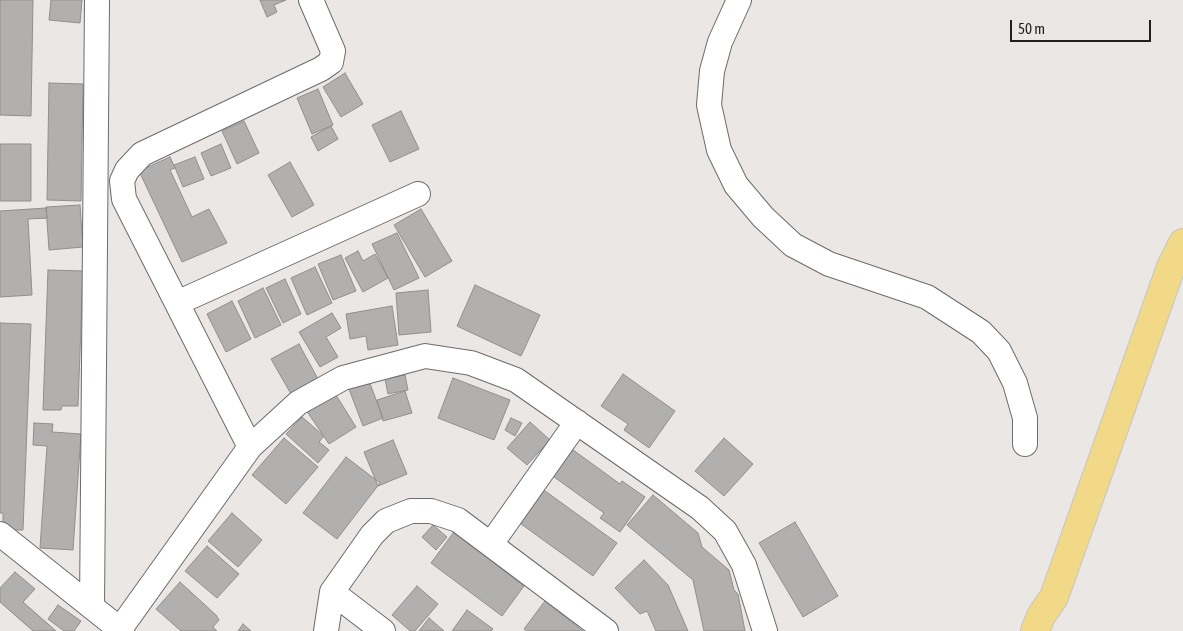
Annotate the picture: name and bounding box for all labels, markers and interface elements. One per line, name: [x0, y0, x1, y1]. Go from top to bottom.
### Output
scale bar: [1013, 10, 1154, 42]
text: 50 m: [1018, 20, 1045, 37]

